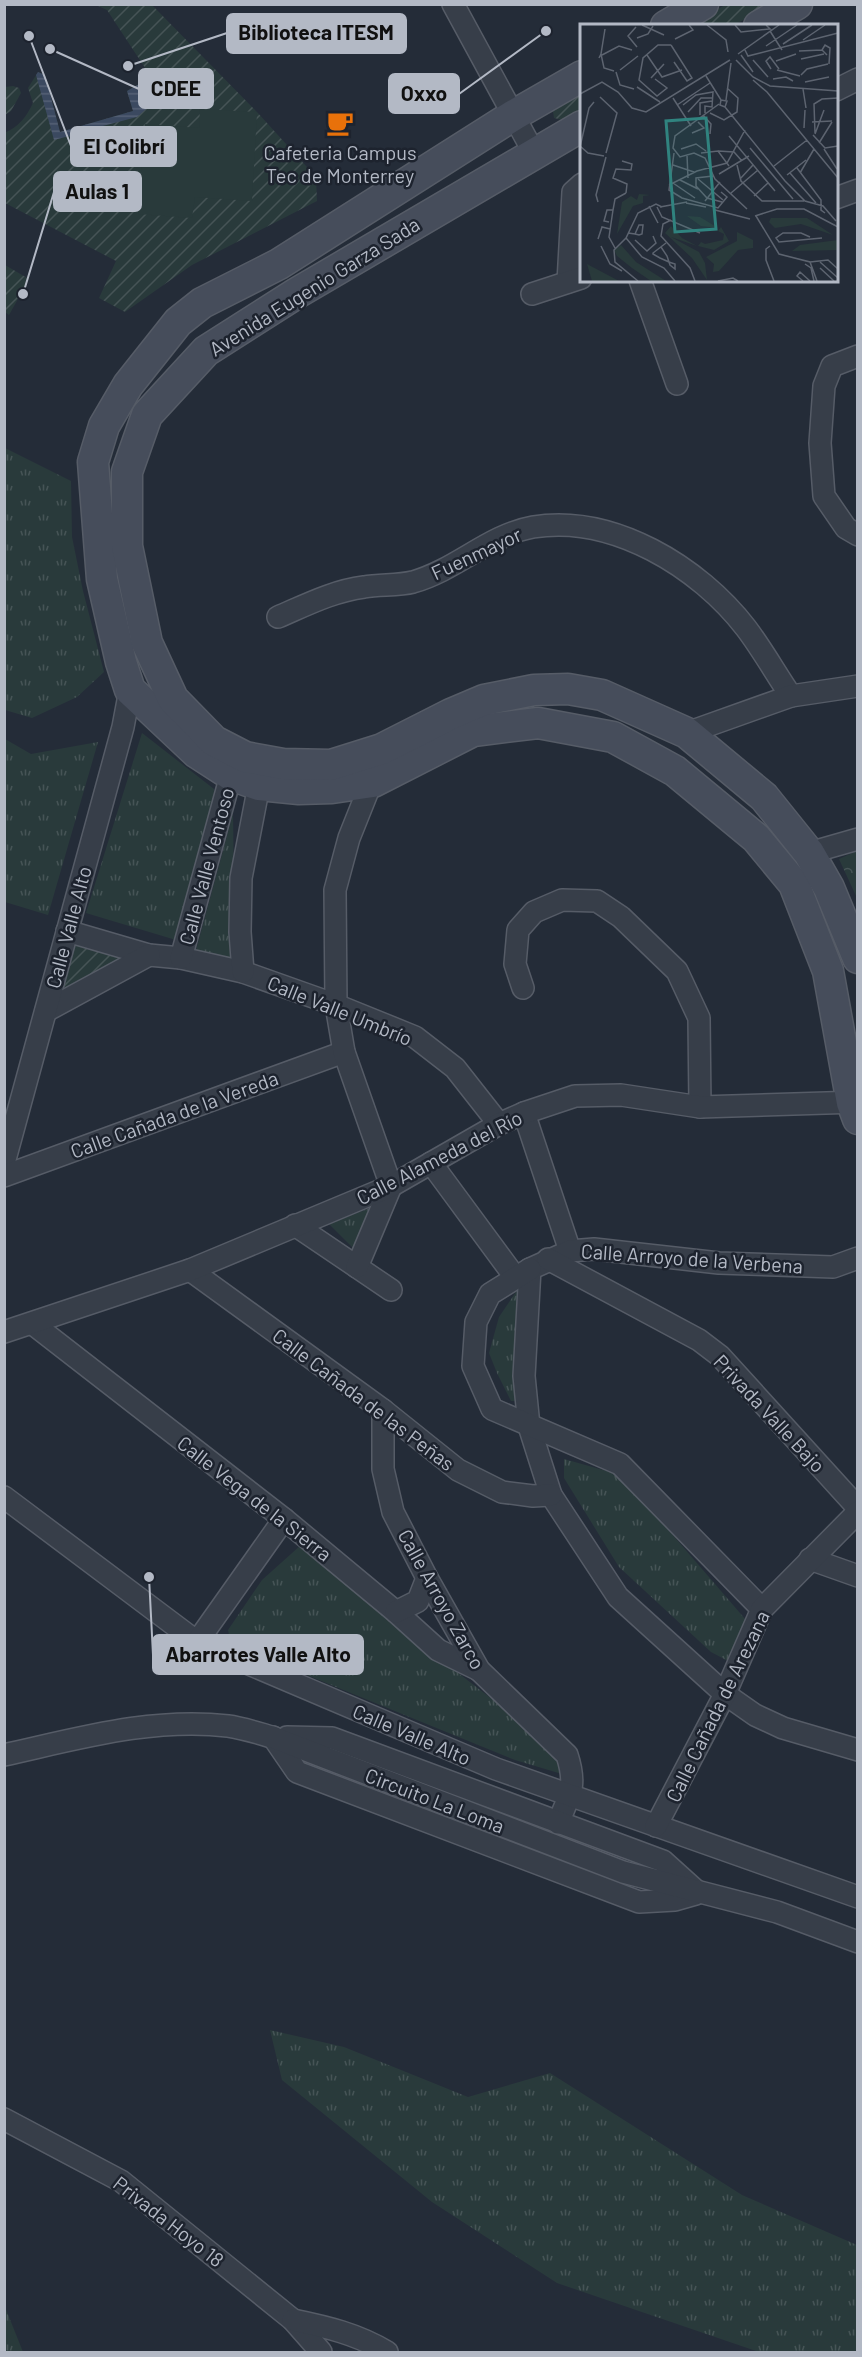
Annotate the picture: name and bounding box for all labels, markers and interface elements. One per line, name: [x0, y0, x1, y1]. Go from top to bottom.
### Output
callout: Biblioteca ITESM: [227, 14, 406, 53]
text: Biblioteca ITESM: [238, 19, 394, 44]
inset map: [580, 24, 838, 282]
callout: CDEE: [139, 69, 213, 108]
callout: Oxxo: [389, 74, 459, 113]
text: CDEE: [151, 75, 201, 100]
text: Oxxo: [401, 80, 447, 105]
cafe icon: Cafeteria Campus Tec de Monterrey: [325, 108, 355, 138]
callout: El Colibrí: [71, 127, 176, 166]
text: El Colibrí: [83, 133, 165, 158]
place label: Cafeteria Campus Tec de Monterrey: [263, 140, 417, 187]
callout: Aulas 1: [54, 172, 141, 211]
text: Aulas 1: [65, 178, 129, 203]
street label: Avenida Eugenio Garza Sada: [205, 211, 423, 361]
street label: Fuenmayor: [427, 522, 525, 584]
street label: Calle Valle Ventoso: [173, 785, 239, 947]
street label: Calle Valle Alto: [40, 863, 96, 991]
street label: Calle Valle Umbrío: [264, 970, 416, 1050]
street label: Calle Cañada de la Vereda: [67, 1065, 281, 1163]
street label: Calle Alameda del Río: [352, 1105, 526, 1209]
street label: Calle Arroyo de la Verbena: [580, 1238, 804, 1278]
street label: Calle Cañada de las Peñas: [268, 1323, 460, 1475]
street label: Privada Valle Bajo: [709, 1349, 831, 1477]
street label: Calle Vega de la Sierra: [173, 1430, 337, 1566]
street label: Calle Arroyo Zarco: [394, 1525, 490, 1673]
street label: Calle Cañada de Arezana: [660, 1606, 774, 1806]
callout: Abarrotes Valle Alto: [153, 1635, 363, 1674]
text: Abarrotes Valle Alto: [165, 1641, 351, 1666]
street label: Calle Valle Alto: [349, 1698, 475, 1770]
street label: Circuito La Loma: [362, 1762, 508, 1838]
street label: Privada Hoyo 18: [109, 2170, 229, 2272]

